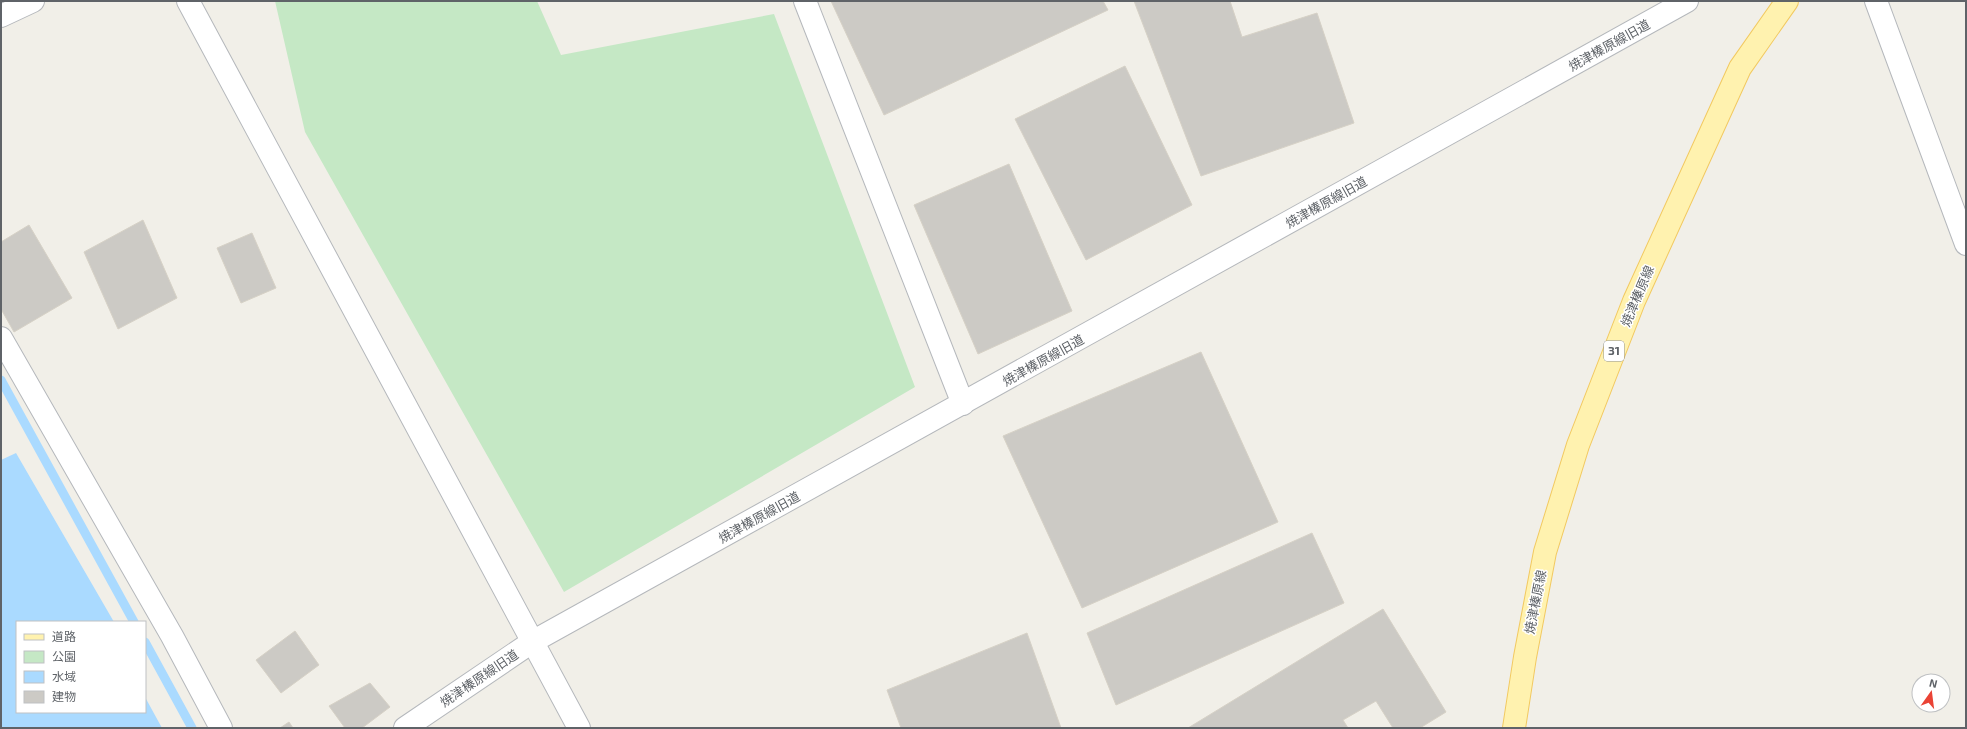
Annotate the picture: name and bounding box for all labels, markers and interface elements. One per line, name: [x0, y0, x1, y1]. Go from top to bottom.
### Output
street label: 焼津榛原線旧道: [1565, 16, 1653, 74]
street label: 焼津榛原線旧道: [1282, 173, 1370, 231]
street label: 焼津榛原線: [1617, 263, 1657, 329]
street label: 焼津榛原線旧道: [999, 331, 1087, 389]
road number: 31: [1604, 341, 1624, 361]
street label: 焼津榛原線旧道: [715, 488, 803, 546]
street label: 焼津榛原線: [1521, 569, 1549, 635]
legend: [16, 621, 146, 713]
text: 道路: [52, 629, 76, 643]
street label: 焼津榛原線旧道: [437, 646, 521, 710]
text: 公園: [52, 649, 76, 663]
text: 水域: [52, 669, 76, 683]
north arrow: [1911, 673, 1951, 713]
text: N: [1928, 676, 1939, 690]
text: 建物: [52, 689, 76, 703]

